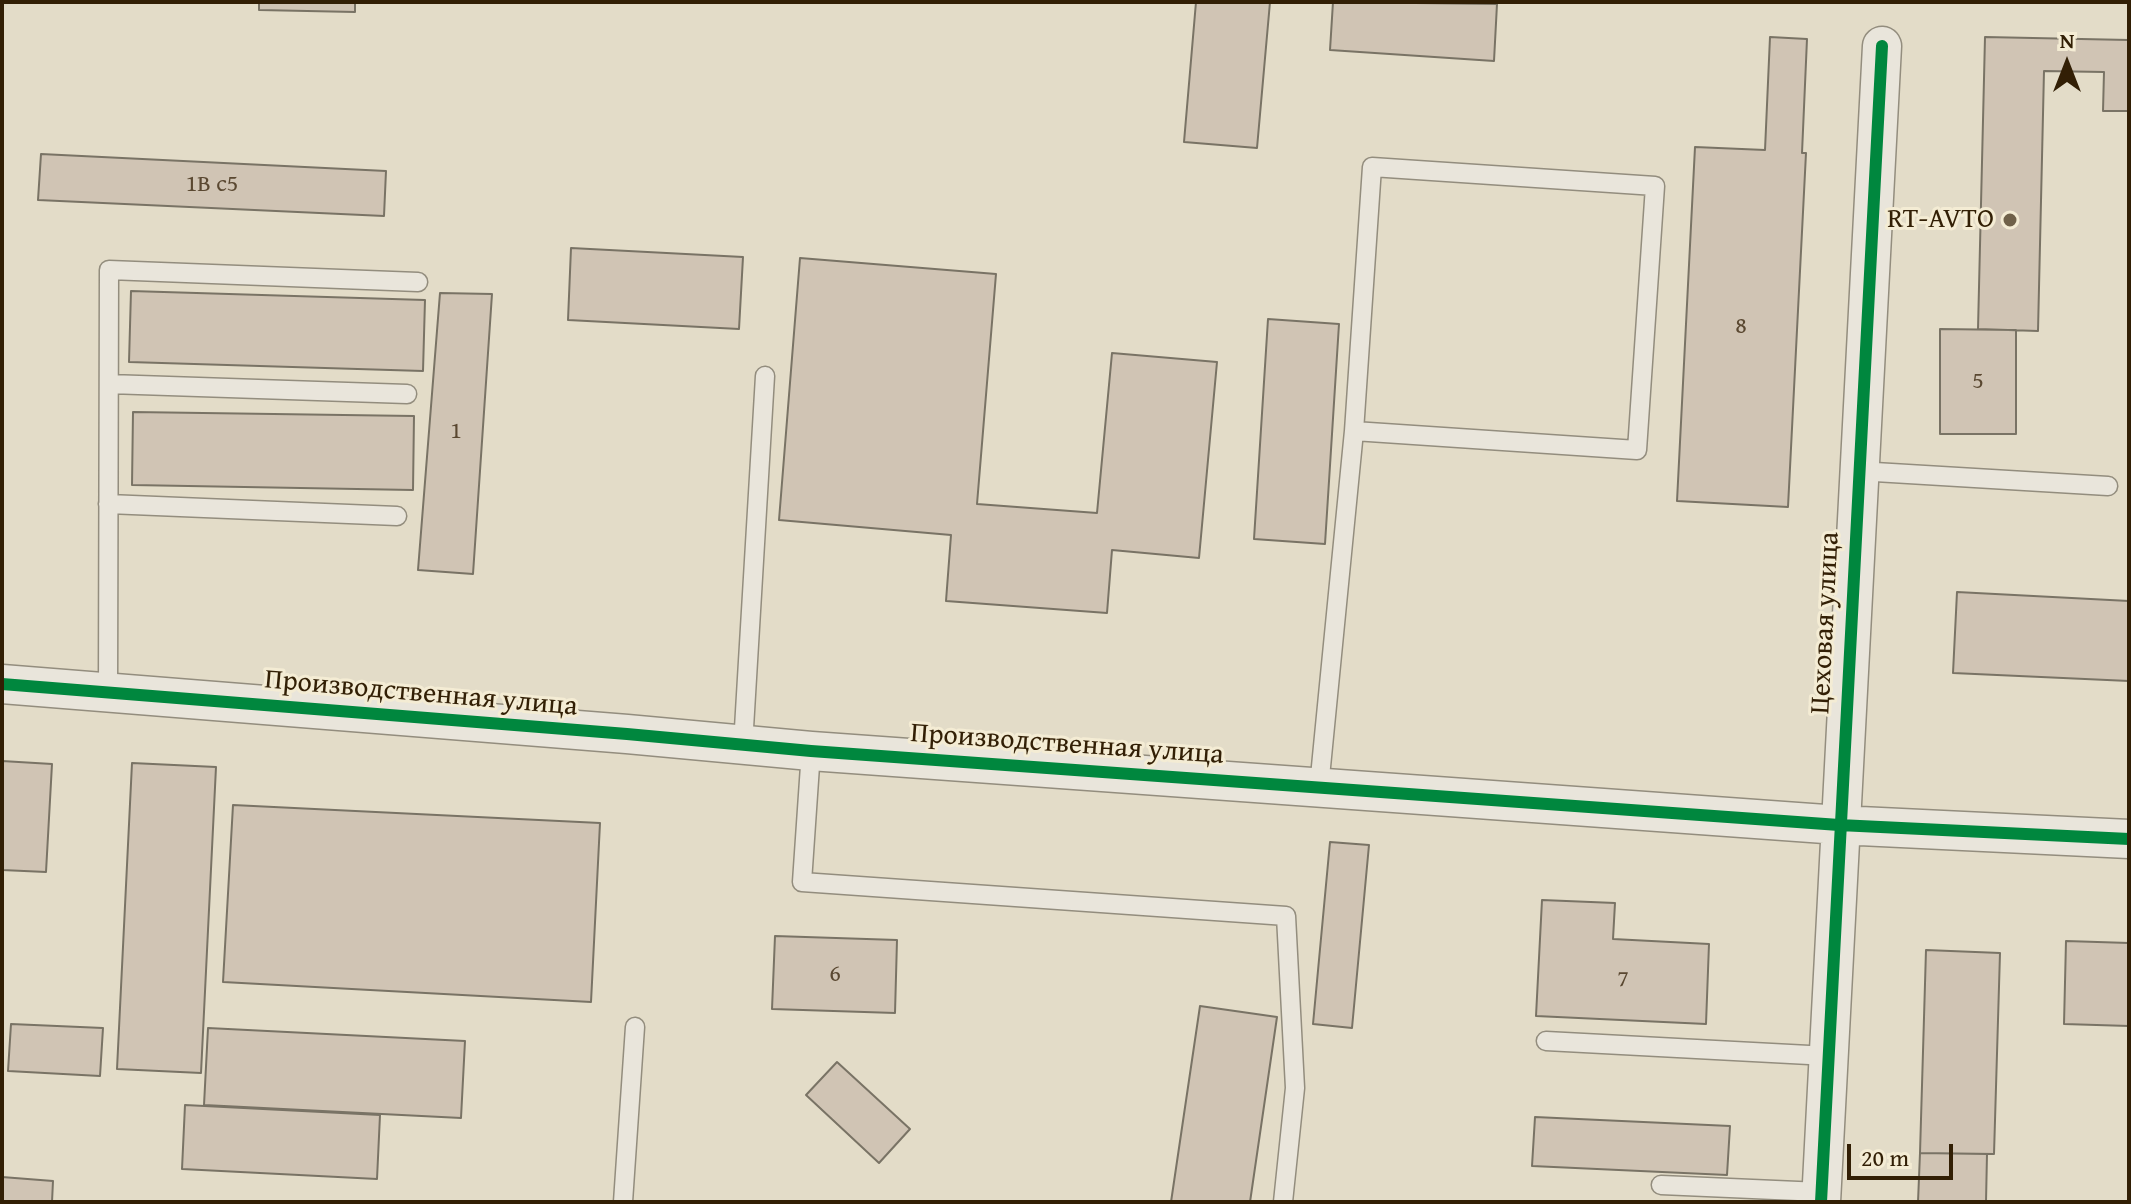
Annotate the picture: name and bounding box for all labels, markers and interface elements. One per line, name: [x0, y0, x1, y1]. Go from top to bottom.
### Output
north arrow: [2027, 24, 2107, 104]
text: N: [2060, 24, 2074, 56]
house number: 1В с5: [186, 171, 238, 199]
place label: RT-AVTO: [1887, 203, 1994, 237]
marker: RT-AVTO: [2001, 211, 2019, 229]
house number: 8: [1735, 313, 1747, 341]
house number: 5: [1972, 368, 1984, 396]
house number: 1: [450, 418, 462, 446]
street label: Цеховая улица: [1804, 531, 1848, 715]
street label: Производственная улица: [263, 664, 579, 724]
street label: Производственная улица: [909, 717, 1225, 773]
house number: 6: [829, 961, 841, 989]
house number: 7: [1617, 966, 1629, 994]
scale bar: [1851, 1128, 1957, 1178]
text: 20 m: [1861, 1140, 1909, 1175]

